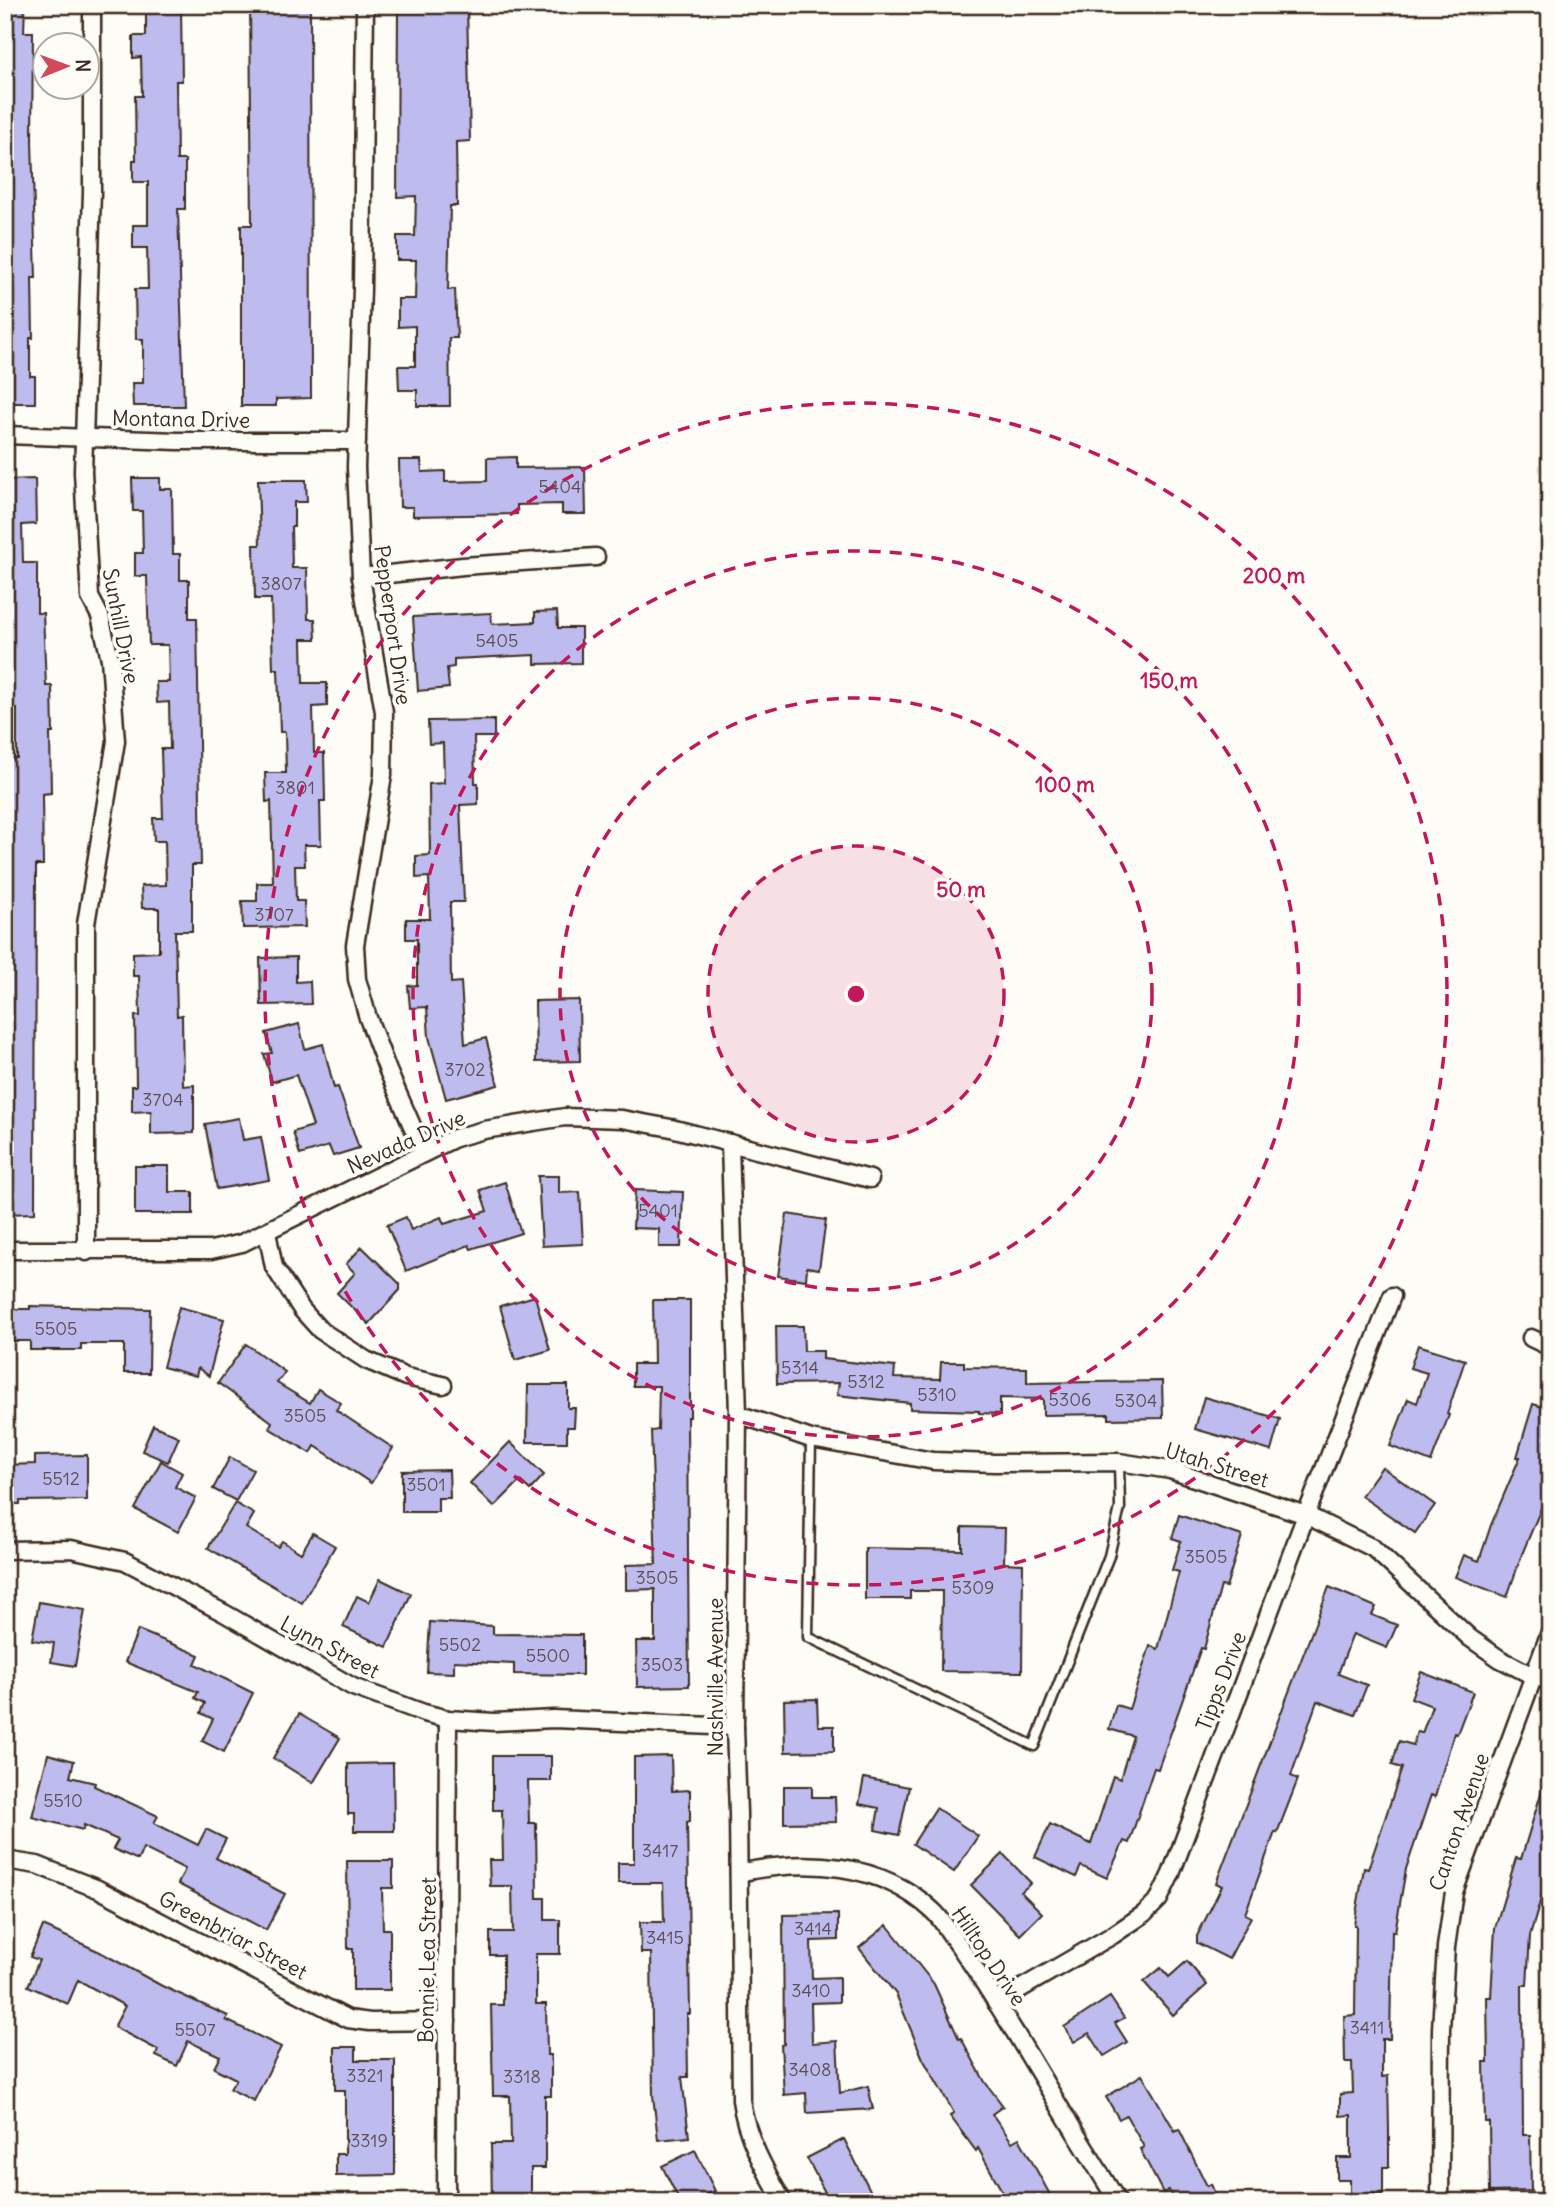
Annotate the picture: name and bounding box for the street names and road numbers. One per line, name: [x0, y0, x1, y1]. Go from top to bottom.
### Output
street label: Montana Drive: [112, 404, 250, 434]
street label: Pepperport Drive: [368, 543, 418, 707]
street label: Sunhill Drive: [97, 566, 145, 686]
street label: Nevada Drive: [343, 1104, 469, 1180]
street label: Utah Street: [1162, 1437, 1272, 1493]
street label: Nashville Avenue: [702, 1598, 729, 1756]
street label: Lynn Street: [276, 1610, 384, 1684]
street label: Tipps Drive: [1190, 1628, 1252, 1734]
street label: Canton Avenue: [1423, 1750, 1495, 1894]
street label: Bonnie Lea Street: [412, 1877, 442, 2043]
street label: Greenbriar Street: [154, 1884, 312, 1986]
street label: Hilltop Drive: [946, 1901, 1032, 2011]

